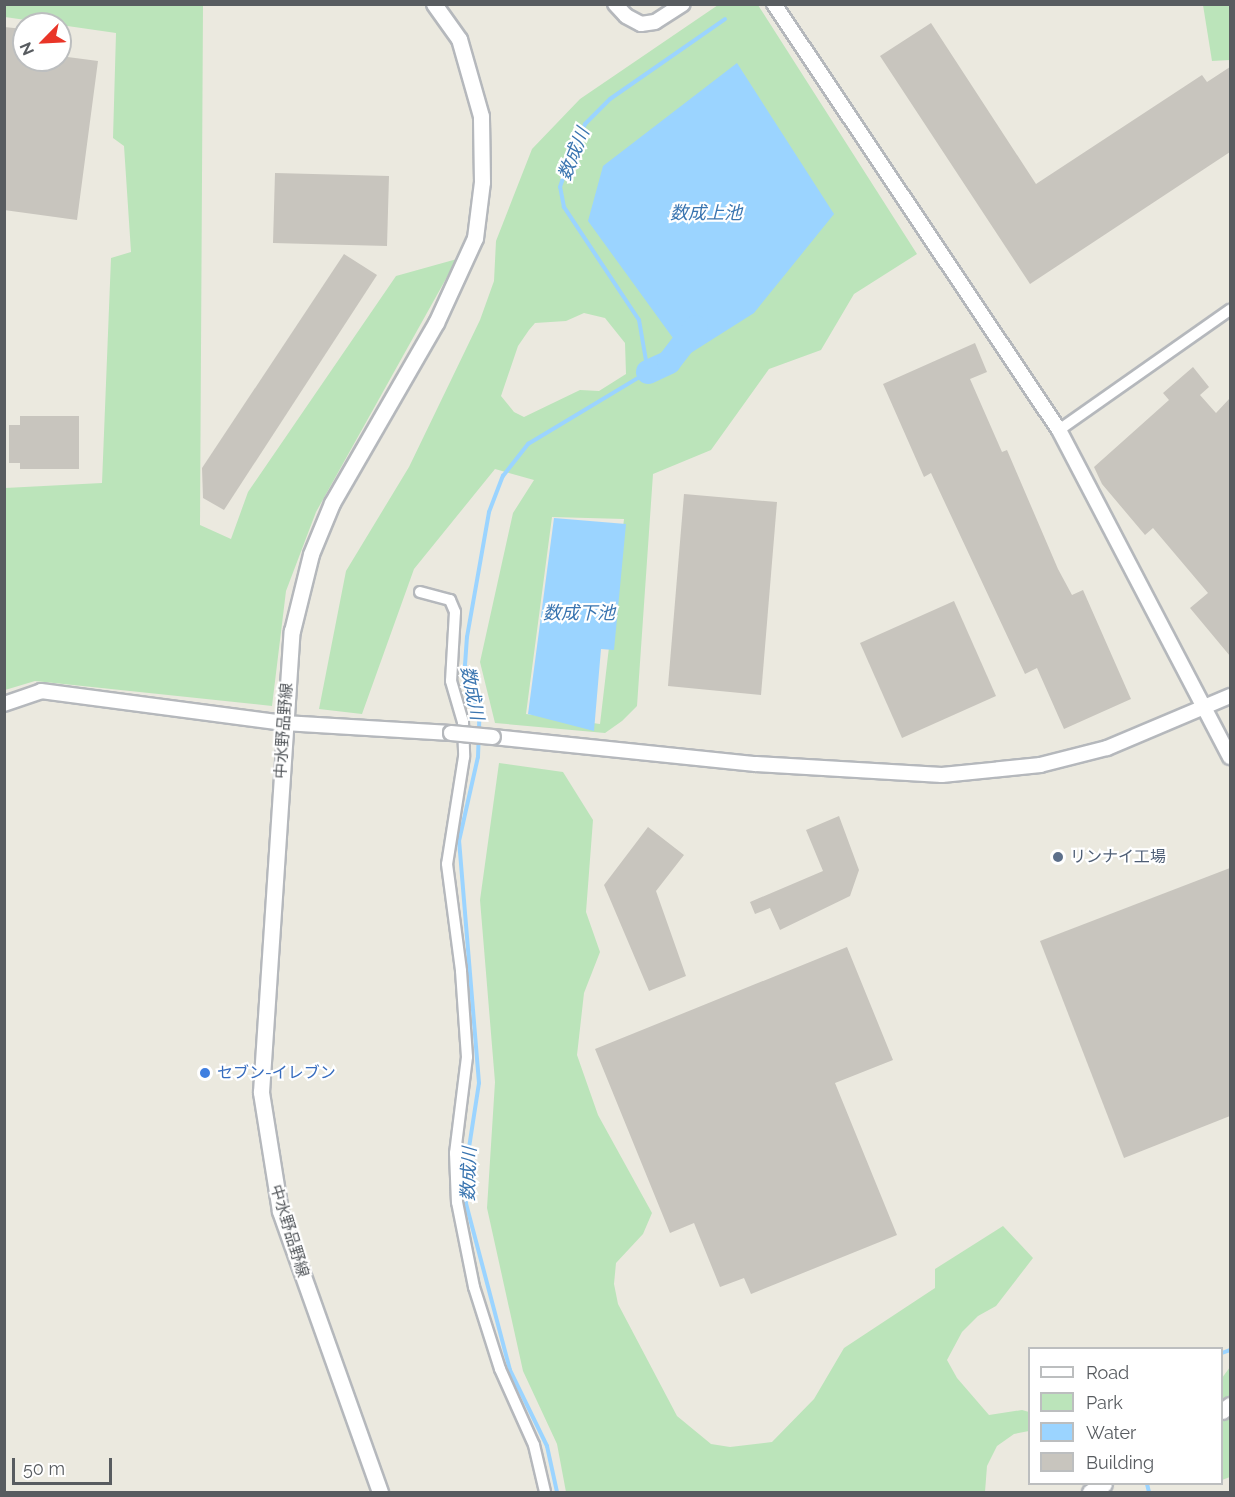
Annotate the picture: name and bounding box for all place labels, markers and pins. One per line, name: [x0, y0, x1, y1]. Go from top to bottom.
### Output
place label: リンナイ工場: [1070, 847, 1166, 867]
marker: リンナイ工場: [1051, 850, 1065, 864]
place label: セブン-イレブン: [217, 1063, 336, 1083]
marker: セブン-イレブン: [198, 1066, 212, 1080]

